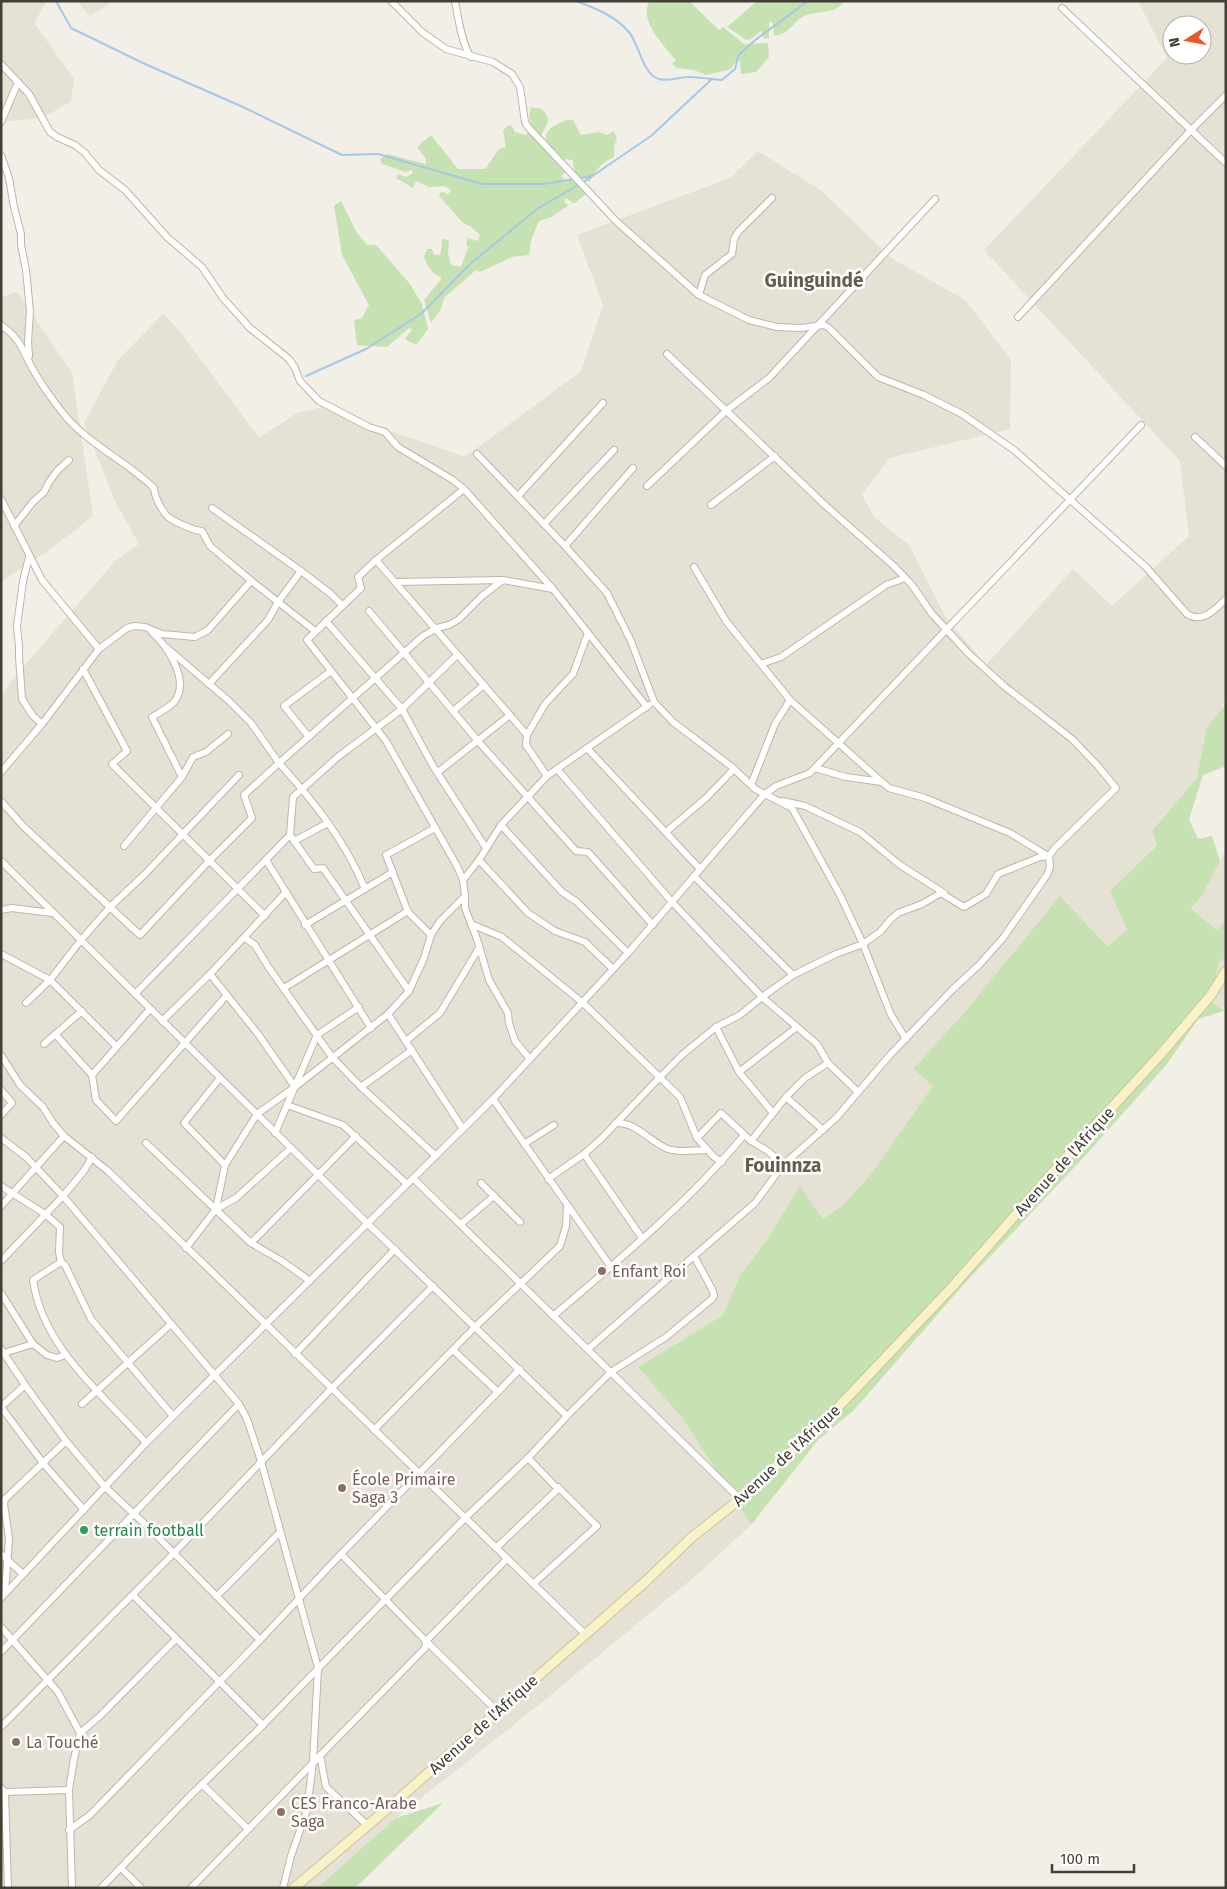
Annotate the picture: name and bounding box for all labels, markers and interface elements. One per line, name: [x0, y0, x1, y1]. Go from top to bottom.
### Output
north arrow: [1162, 15, 1212, 65]
text: N: [1165, 36, 1184, 49]
district label: Guinguindé: [765, 269, 863, 292]
street label: Avenue de l'Afrique: [1010, 1103, 1118, 1220]
district label: Fouinnza: [745, 1154, 821, 1177]
place label: Enfant Roi: [612, 1262, 686, 1281]
marker: Enfant Roi: [596, 1265, 608, 1277]
street label: Avenue de l'Afrique: [729, 1401, 844, 1510]
place label: École Primaire Saga 3: [352, 1469, 456, 1507]
marker: École Primaire Saga 3: [336, 1482, 348, 1494]
place label: terrain football: [94, 1521, 204, 1540]
marker: terrain football: [78, 1524, 90, 1536]
street label: Avenue de l'Afrique: [425, 1670, 542, 1778]
place label: La Touché: [26, 1733, 99, 1752]
marker: La Touché: [10, 1736, 22, 1748]
place label: CES Franco-Arabe Saga: [291, 1794, 417, 1831]
marker: CES Franco-Arabe Saga: [275, 1806, 287, 1818]
scale bar: [1052, 1842, 1134, 1874]
text: 100 m: [1060, 1850, 1100, 1868]

